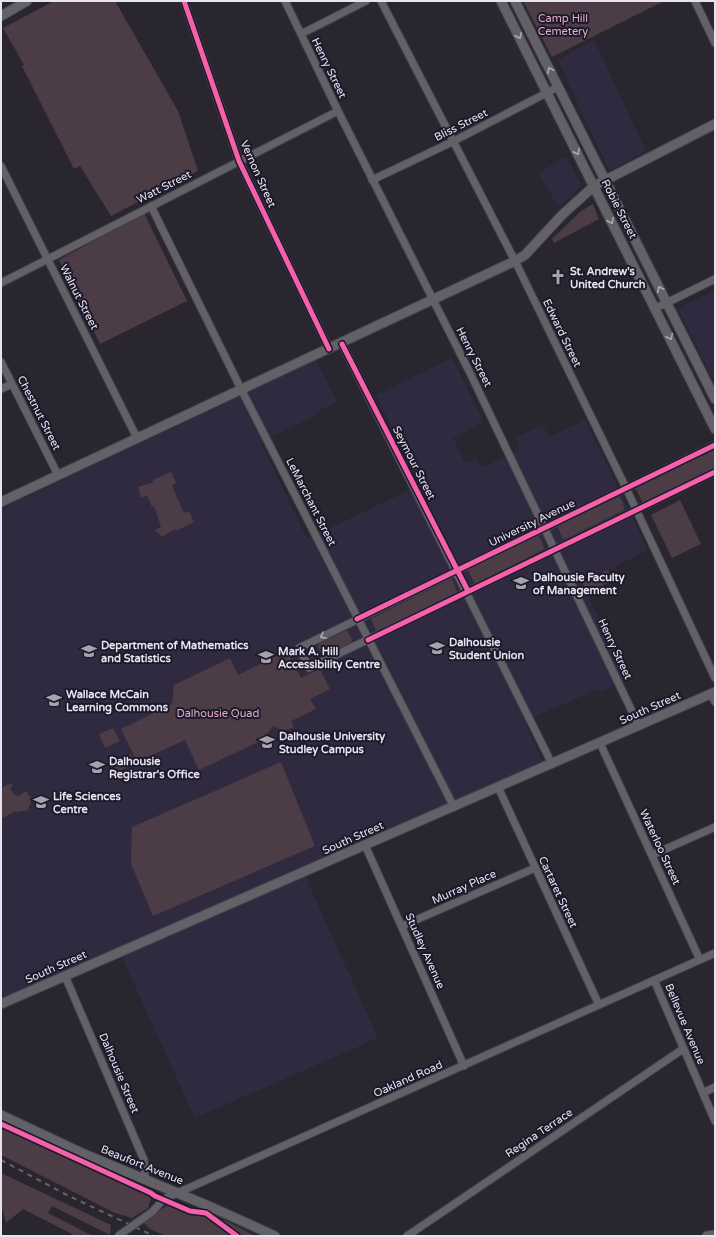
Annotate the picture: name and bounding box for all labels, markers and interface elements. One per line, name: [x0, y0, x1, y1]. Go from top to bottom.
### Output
park label: Camp Hill Cemetery: [538, 12, 588, 38]
one-way arrow: [514, 32, 522, 39]
street label: Henry Street: [309, 36, 349, 100]
one-way arrow: [547, 67, 554, 75]
street label: Bliss Street: [432, 106, 490, 144]
street label: Vernon Street: [237, 139, 279, 209]
one-way arrow: [572, 148, 580, 156]
street label: Watt Street: [135, 168, 193, 206]
street label: Robie Street: [599, 177, 639, 241]
one-way arrow: [607, 216, 614, 224]
street label: Walnut Street: [57, 262, 101, 332]
place label: St. Andrew's United Church: [570, 265, 646, 291]
church icon: St. Andrew's United Church: [549, 268, 567, 286]
one-way arrow: [657, 286, 665, 294]
street label: Edward Street: [540, 297, 584, 369]
street label: Henry Street: [453, 325, 495, 389]
one-way arrow: [665, 332, 673, 340]
street label: Chestnut Street: [15, 374, 63, 452]
street label: Seymour Street: [390, 424, 438, 502]
street label: LeMarchant Street: [283, 456, 339, 548]
street label: University Avenue: [487, 497, 577, 549]
place label: Dalhousie Faculty of Management: [533, 571, 625, 598]
school or university icon: Dalhousie Faculty of Management: [512, 574, 530, 592]
street label: Henry Street: [595, 617, 635, 681]
one-way arrow: [319, 632, 327, 639]
place label: Dalhousie Student Union: [449, 636, 524, 662]
place label: Department of Mathematics and Statistics: [101, 639, 249, 665]
school or university icon: Dalhousie Student Union: [428, 639, 446, 657]
school or university icon: Department of Mathematics and Statistics: [80, 642, 98, 660]
place label: Mark A. Hill Accessibility Centre: [278, 645, 381, 672]
school or university icon: Mark A. Hill Accessibility Centre: [257, 648, 275, 666]
place label: Wallace McCain Learning Commons: [66, 688, 169, 715]
street label: South Street: [617, 689, 683, 727]
school or university icon: Wallace McCain Learning Commons: [45, 691, 63, 709]
park label: Dalhousie Quad: [177, 707, 260, 720]
place label: Dalhousie University Studley Campus: [279, 730, 385, 757]
school or university icon: Dalhousie University Studley Campus: [258, 733, 276, 751]
place label: Dalhousie Registrar's Office: [109, 755, 200, 782]
school or university icon: Dalhousie Registrar's Office: [88, 758, 106, 776]
place label: Life Sciences Centre: [53, 790, 121, 816]
school or university icon: Life Sciences Centre: [32, 793, 50, 811]
street label: Waterloo Street: [637, 807, 683, 887]
street label: South Street: [320, 819, 386, 857]
street label: Cartaret Street: [536, 854, 580, 930]
street label: Murray Place: [430, 867, 498, 907]
street label: Studley Avenue: [403, 911, 447, 991]
street label: South Street: [23, 948, 89, 986]
street label: Bellevue Avenue: [662, 982, 708, 1066]
street label: Dalhousie Street: [96, 1031, 142, 1115]
street label: Oakland Road: [372, 1058, 445, 1100]
street label: Regina Terrace: [503, 1106, 575, 1160]
street label: Beaufort Avenue: [99, 1143, 185, 1187]

